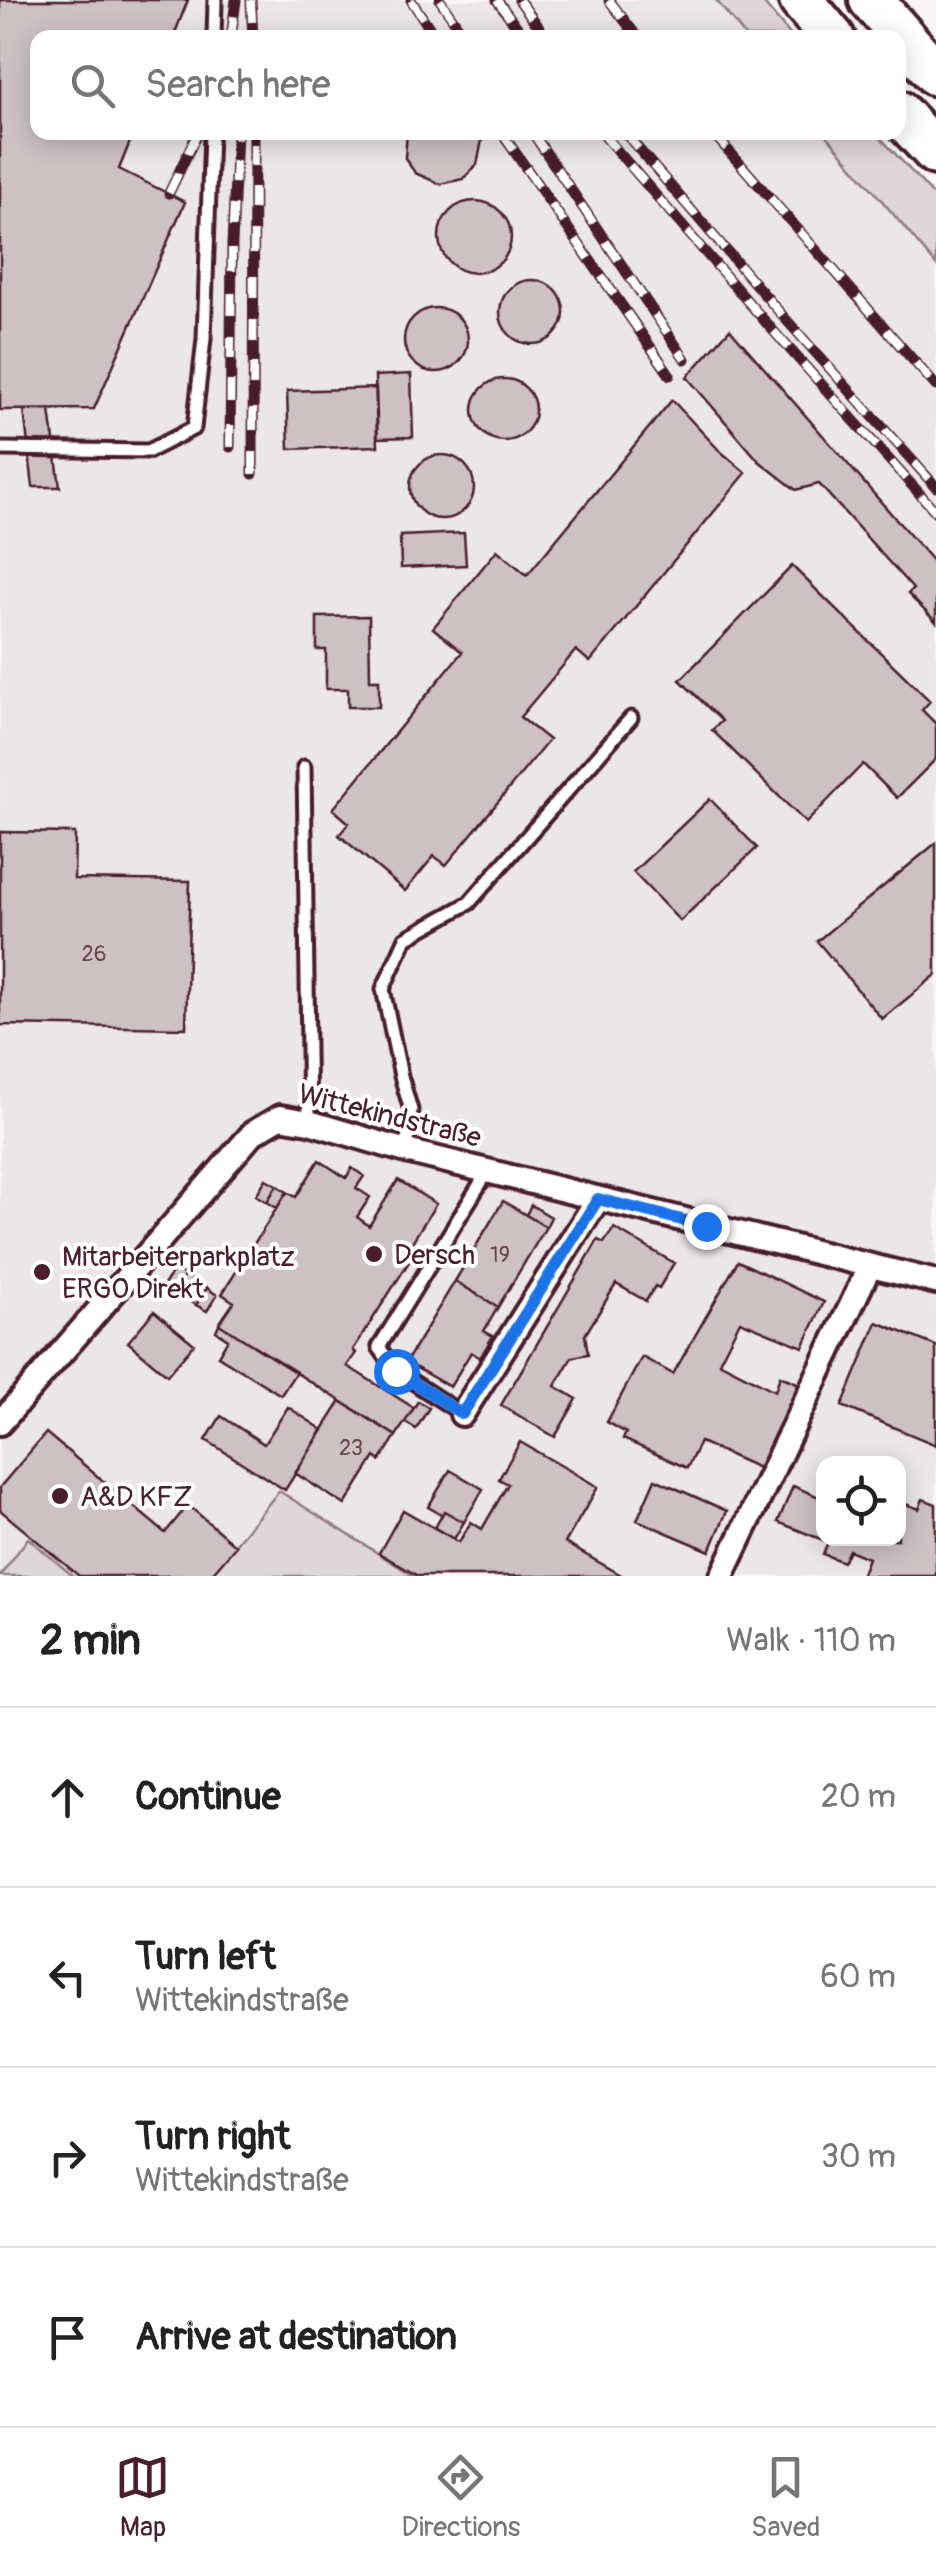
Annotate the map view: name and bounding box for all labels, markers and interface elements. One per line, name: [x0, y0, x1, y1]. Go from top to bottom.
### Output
search box: [30, 30, 906, 140]
icon: search: [65, 58, 120, 113]
text: Search here: [145, 61, 331, 109]
house number: 26: [81, 940, 107, 968]
street label: Wittekindstraße: [295, 1077, 485, 1156]
route end: [684, 1204, 730, 1250]
place label: Dersch: [394, 1238, 475, 1273]
place label: Mitarbeiterparkplatz ERGO Direkt: [62, 1240, 295, 1307]
house number: 19: [490, 1241, 510, 1269]
marker: Dersch: [363, 1243, 385, 1265]
marker: Mitarbeiterparkplatz ERGO Direkt: [31, 1261, 53, 1283]
route start: [374, 1349, 420, 1395]
house number: 23: [339, 1434, 363, 1462]
map controls: [816, 1456, 906, 1546]
button: locate: [816, 1456, 906, 1546]
place label: A&D KFZ: [80, 1480, 192, 1515]
marker: A&D KFZ: [49, 1485, 71, 1507]
text: 2 min: [40, 1615, 141, 1667]
text: Walk · 110 m: [726, 1621, 896, 1661]
icon: ahead: [40, 1770, 95, 1825]
text: Continue: [135, 1773, 281, 1821]
text: 20 m: [821, 1777, 896, 1817]
text: Turn left: [135, 1933, 276, 1981]
icon: left: [40, 1950, 95, 2005]
text: 60 m: [820, 1957, 896, 1997]
text: Wittekindstraße: [135, 1981, 349, 2021]
text: Turn right: [135, 2113, 290, 2161]
icon: right: [40, 2130, 95, 2185]
text: 30 m: [821, 2137, 896, 2177]
text: Wittekindstraße: [135, 2161, 349, 2201]
icon: arrive: [40, 2310, 95, 2365]
text: Arrive at destination: [135, 2313, 457, 2361]
tab: Map: [115, 2450, 170, 2545]
tab: Directions: [401, 2450, 520, 2545]
tab: Saved: [751, 2450, 821, 2545]

